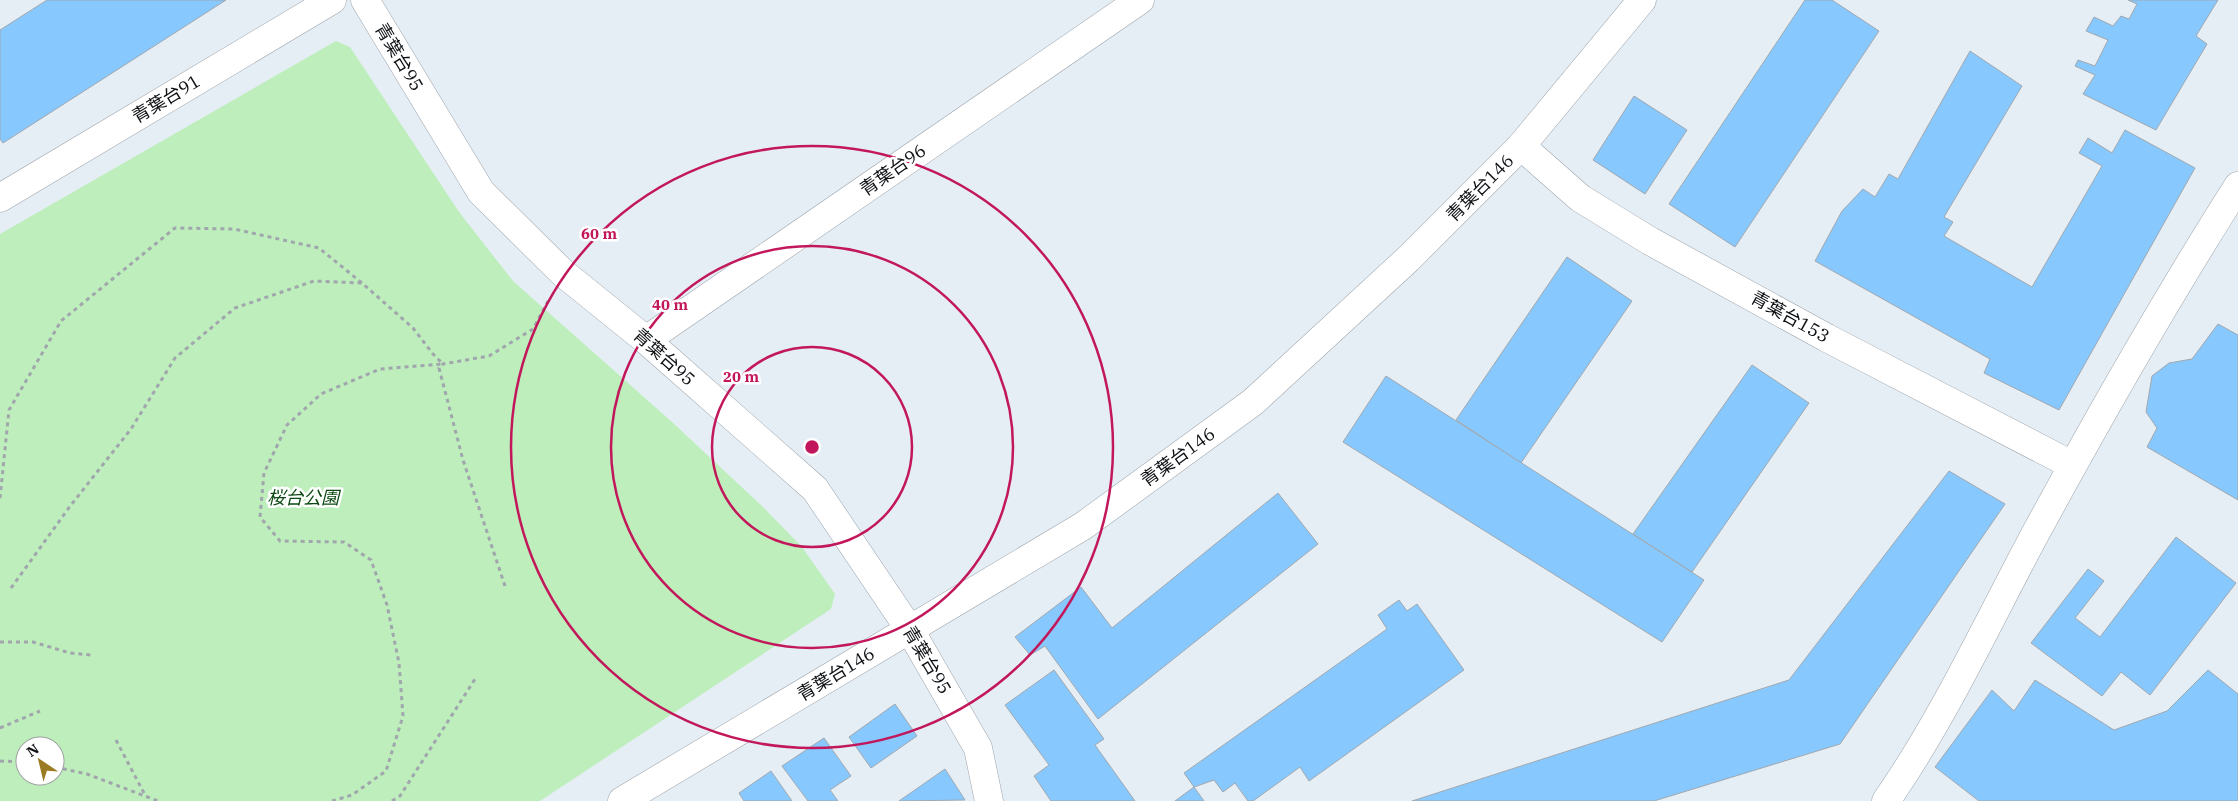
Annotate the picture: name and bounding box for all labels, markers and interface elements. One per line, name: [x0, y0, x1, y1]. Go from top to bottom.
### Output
street label: 青葉台95: [370, 18, 429, 95]
street label: 青葉台91: [127, 69, 204, 128]
street label: 青葉台96: [855, 138, 930, 201]
street label: 青葉台146: [1441, 149, 1518, 226]
text: 60 m: [581, 224, 617, 243]
street label: 青葉台153: [1747, 286, 1834, 348]
text: 40 m: [652, 295, 688, 314]
street label: 青葉台95: [629, 323, 700, 390]
text: 20 m: [723, 367, 759, 386]
street label: 青葉台146: [1136, 422, 1219, 491]
centre of rings: [803, 438, 821, 456]
park label: 桜台公園: [267, 486, 342, 509]
street label: 青葉台95: [898, 621, 957, 698]
street label: 青葉台146: [793, 641, 879, 706]
north arrow: [15, 736, 65, 786]
text: N: [23, 740, 42, 761]

